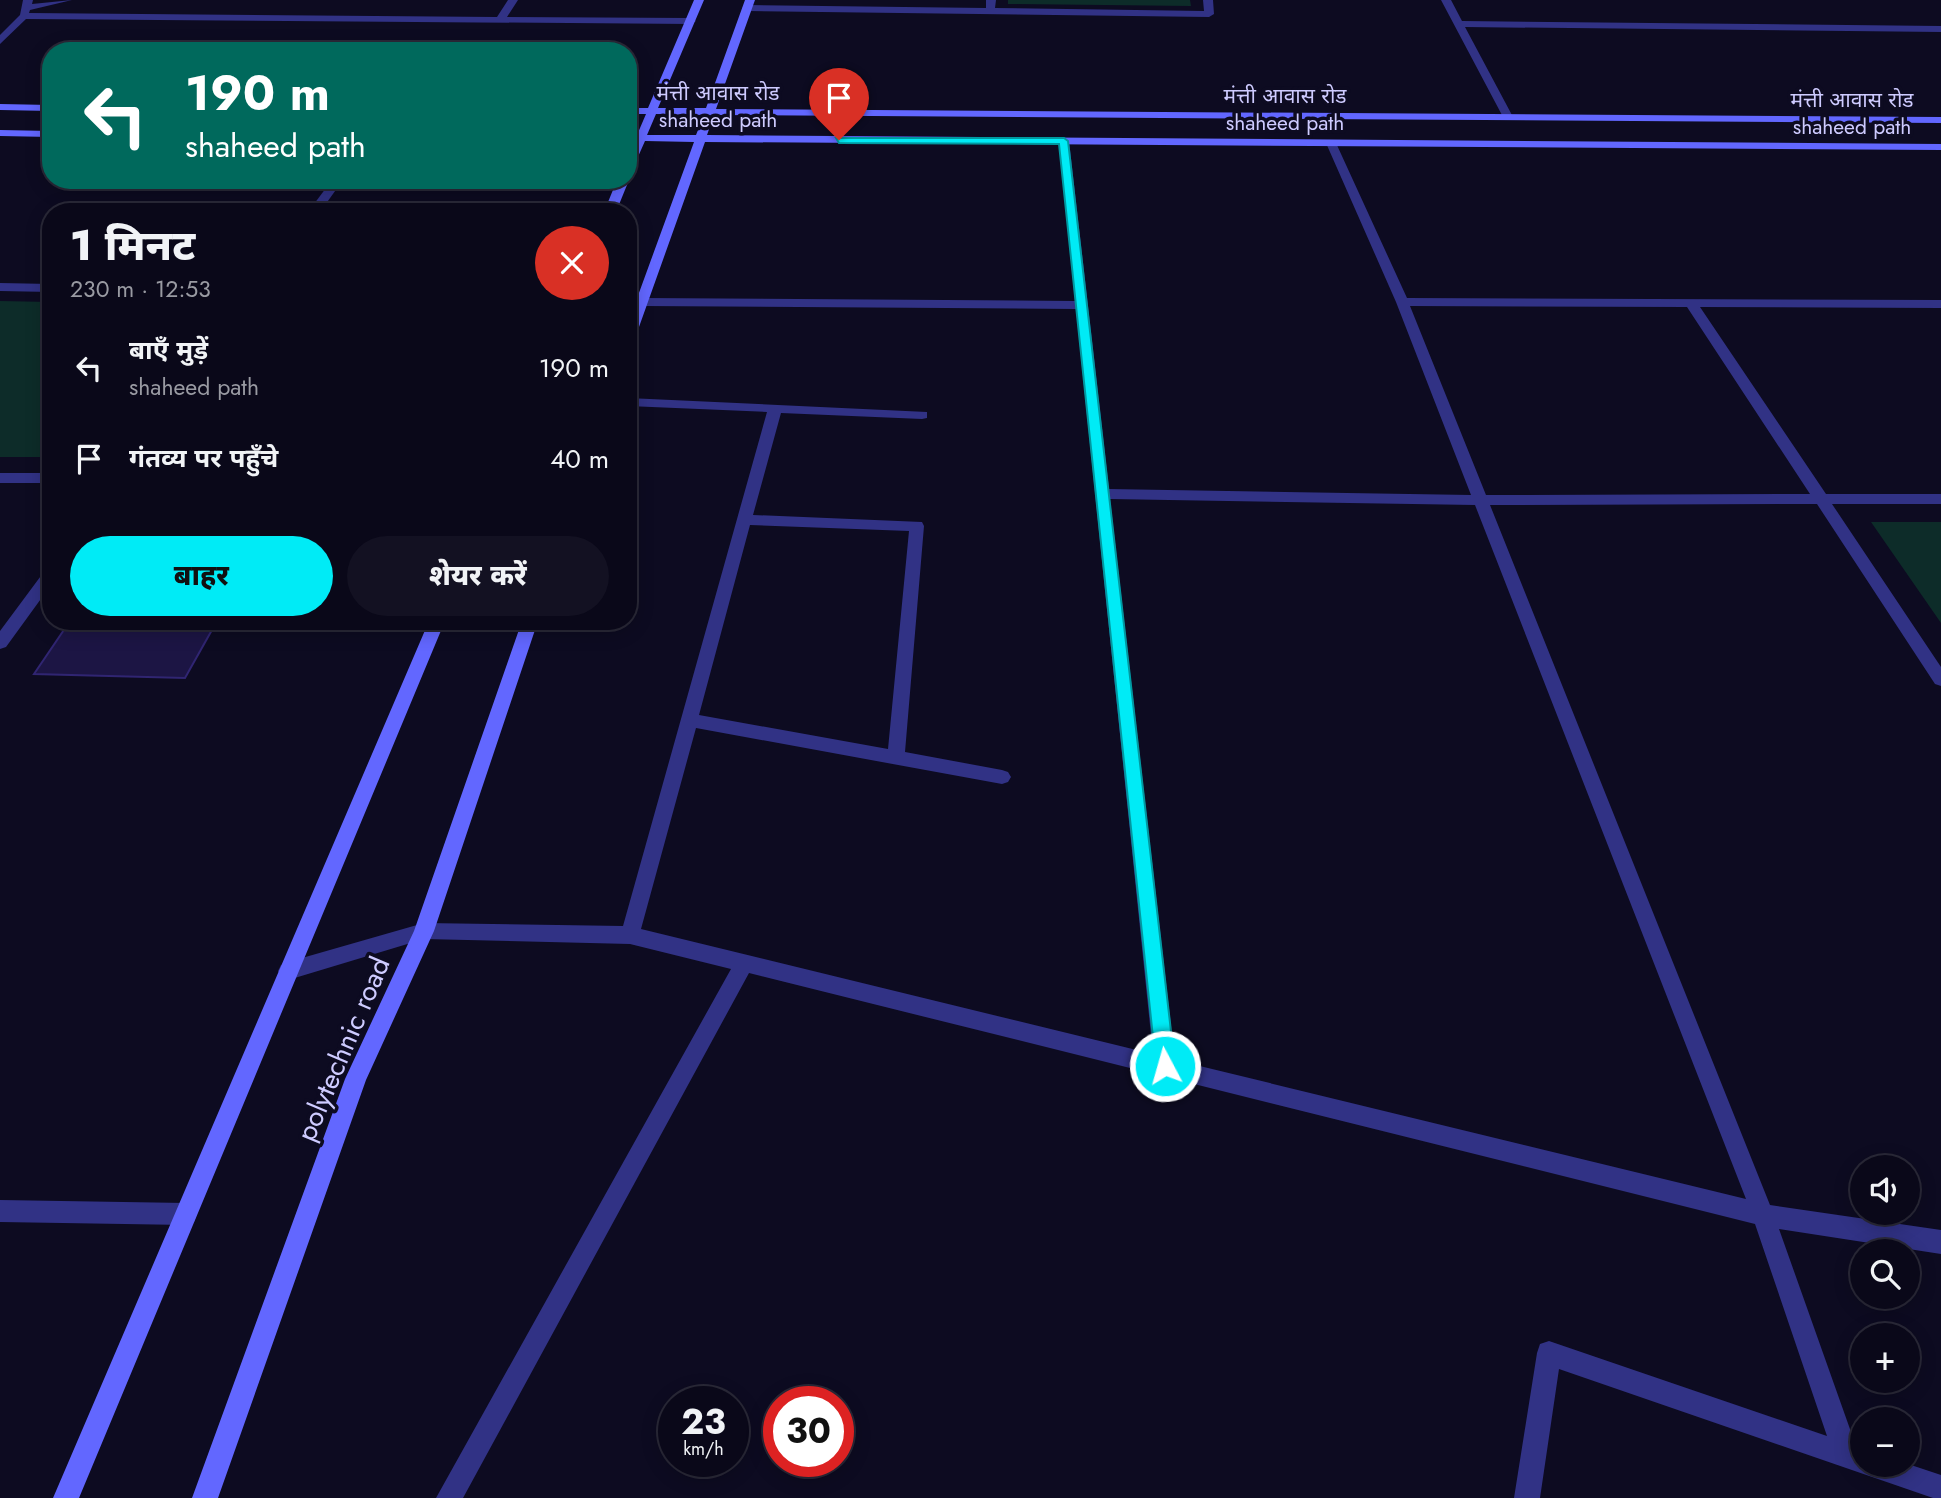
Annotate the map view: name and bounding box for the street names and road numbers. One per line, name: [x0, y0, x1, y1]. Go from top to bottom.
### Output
street label: मंत्ती आवास रोड: [656, 78, 780, 108]
street label: मंत्ती आवास रोड: [1223, 81, 1347, 111]
street label: मंत्ती आवास रोड: [1790, 85, 1914, 115]
street label: shaheed path: [659, 105, 777, 135]
street label: shaheed path: [1226, 108, 1344, 138]
street label: shaheed path: [1793, 112, 1911, 142]
street label: polytechnic road: [286, 950, 400, 1148]

